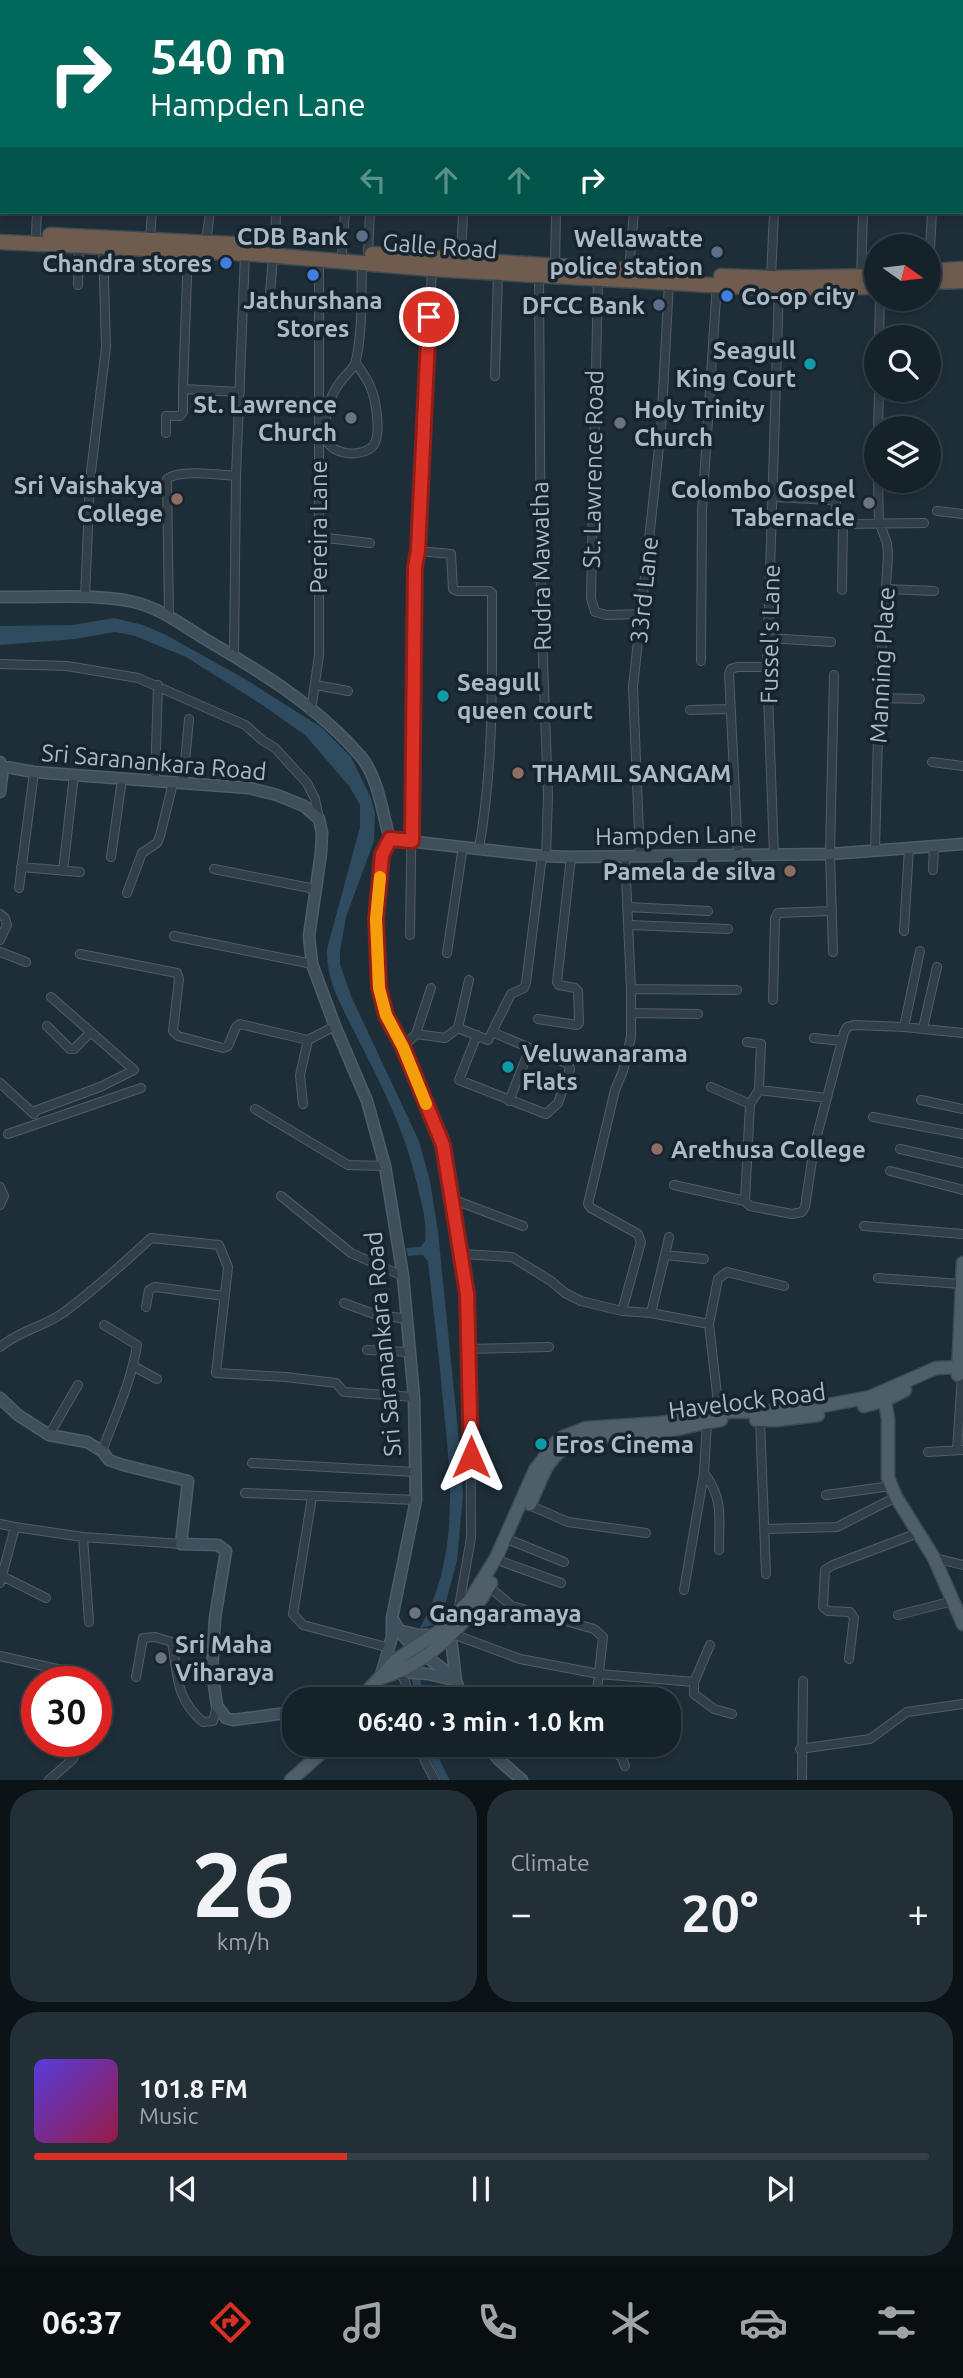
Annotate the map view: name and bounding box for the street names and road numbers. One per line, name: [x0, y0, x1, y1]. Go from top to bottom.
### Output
street label: Galle Road: [382, 229, 498, 263]
street label: St. Lawrence Road: [578, 370, 608, 568]
street label: Pereira Lane: [305, 460, 332, 594]
street label: Rudra Mawatha: [526, 481, 556, 651]
street label: 33rd Lane: [625, 535, 663, 645]
street label: Fussel's Lane: [755, 564, 785, 704]
street label: Manning Place: [864, 586, 900, 744]
street label: Sri Saranankara Road: [40, 739, 268, 785]
street label: Hampden Lane: [595, 820, 757, 850]
street label: Sri Saranankara Road: [360, 1230, 406, 1458]
street label: Havelock Road: [667, 1378, 827, 1424]

